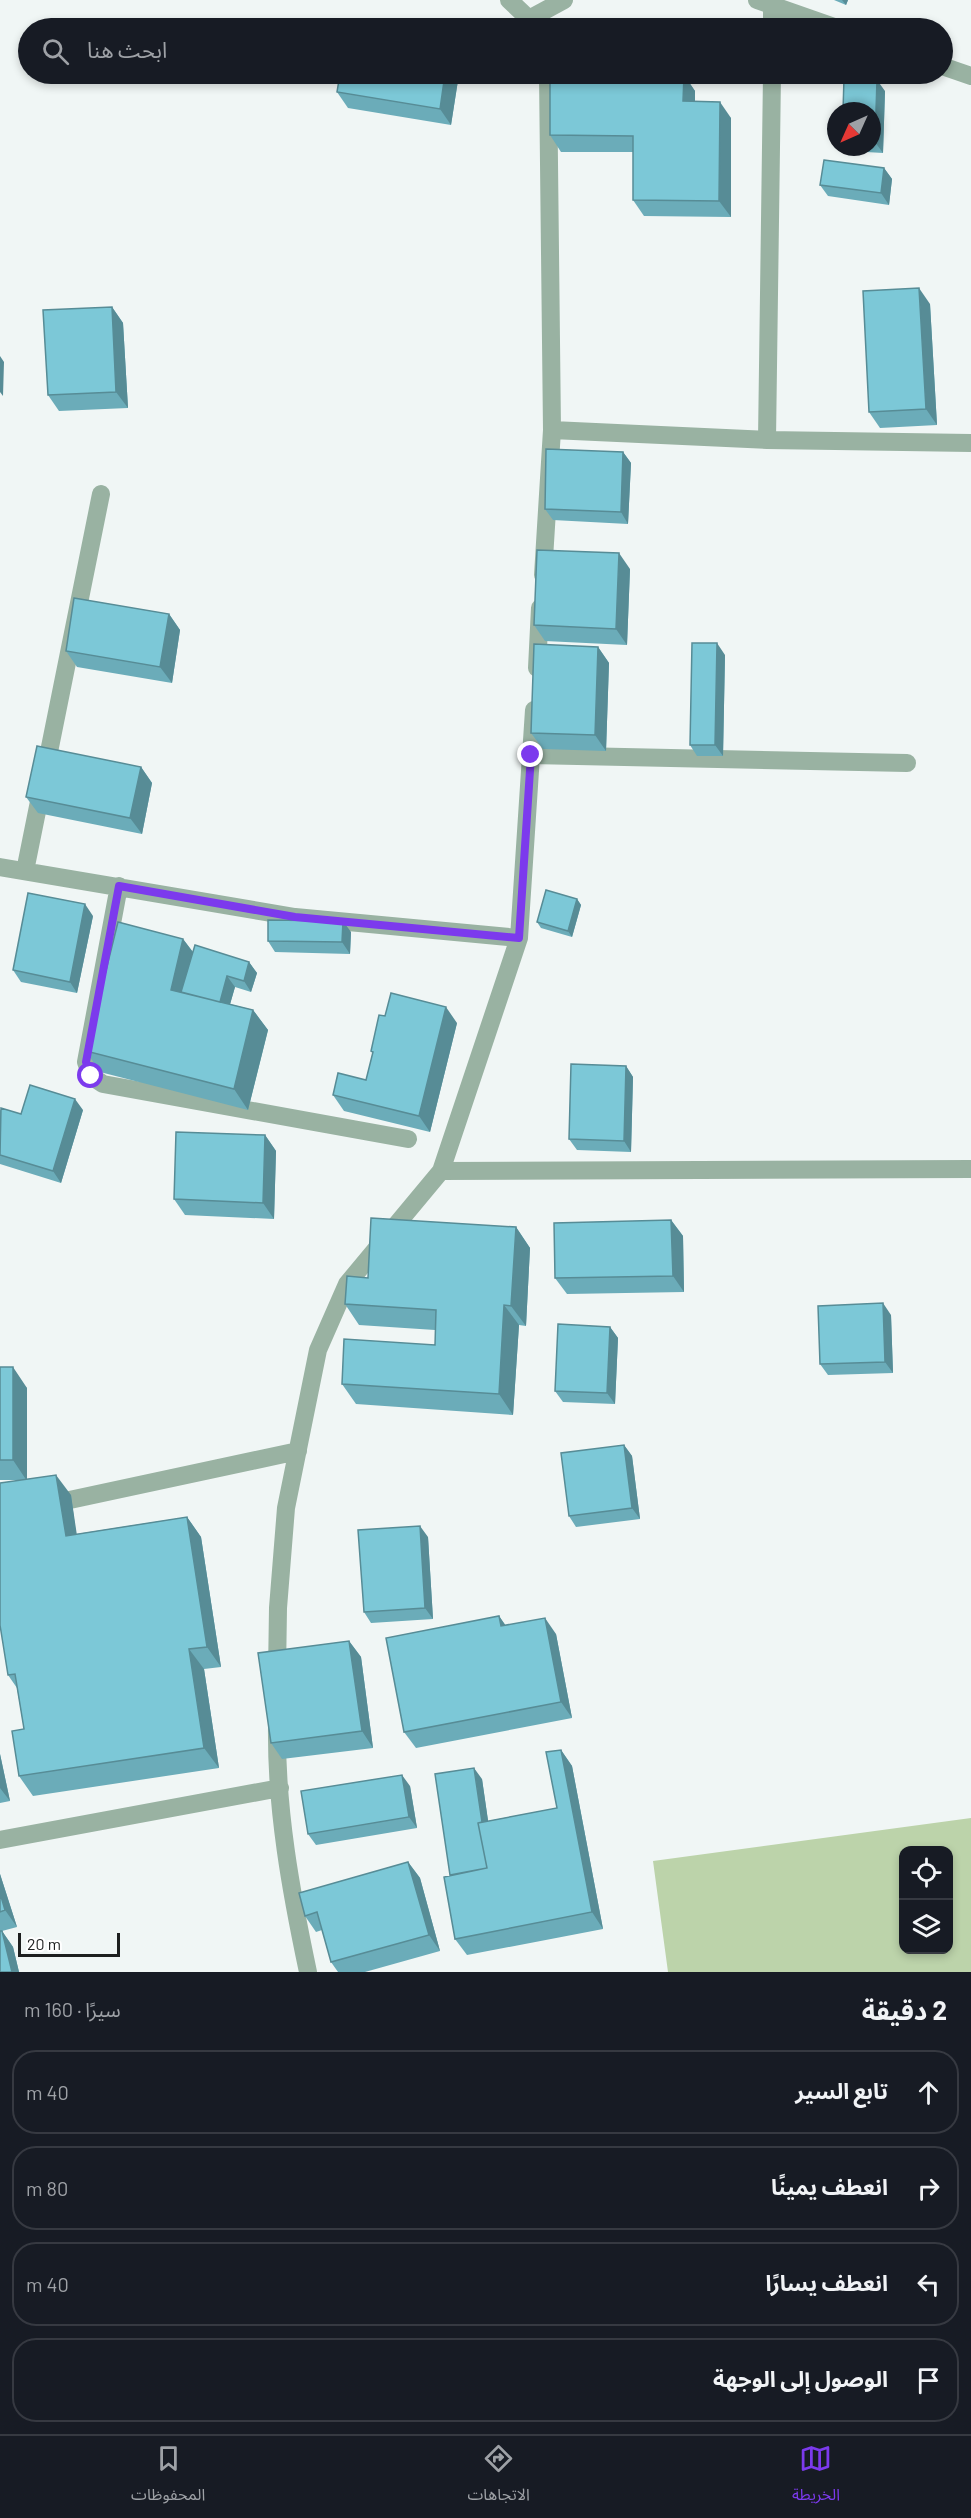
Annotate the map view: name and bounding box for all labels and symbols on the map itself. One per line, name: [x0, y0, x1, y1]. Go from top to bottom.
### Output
north arrow: [827, 102, 881, 156]
route end: [517, 741, 543, 767]
route start: [77, 1062, 103, 1088]
scale bar: [18, 1930, 120, 1958]

